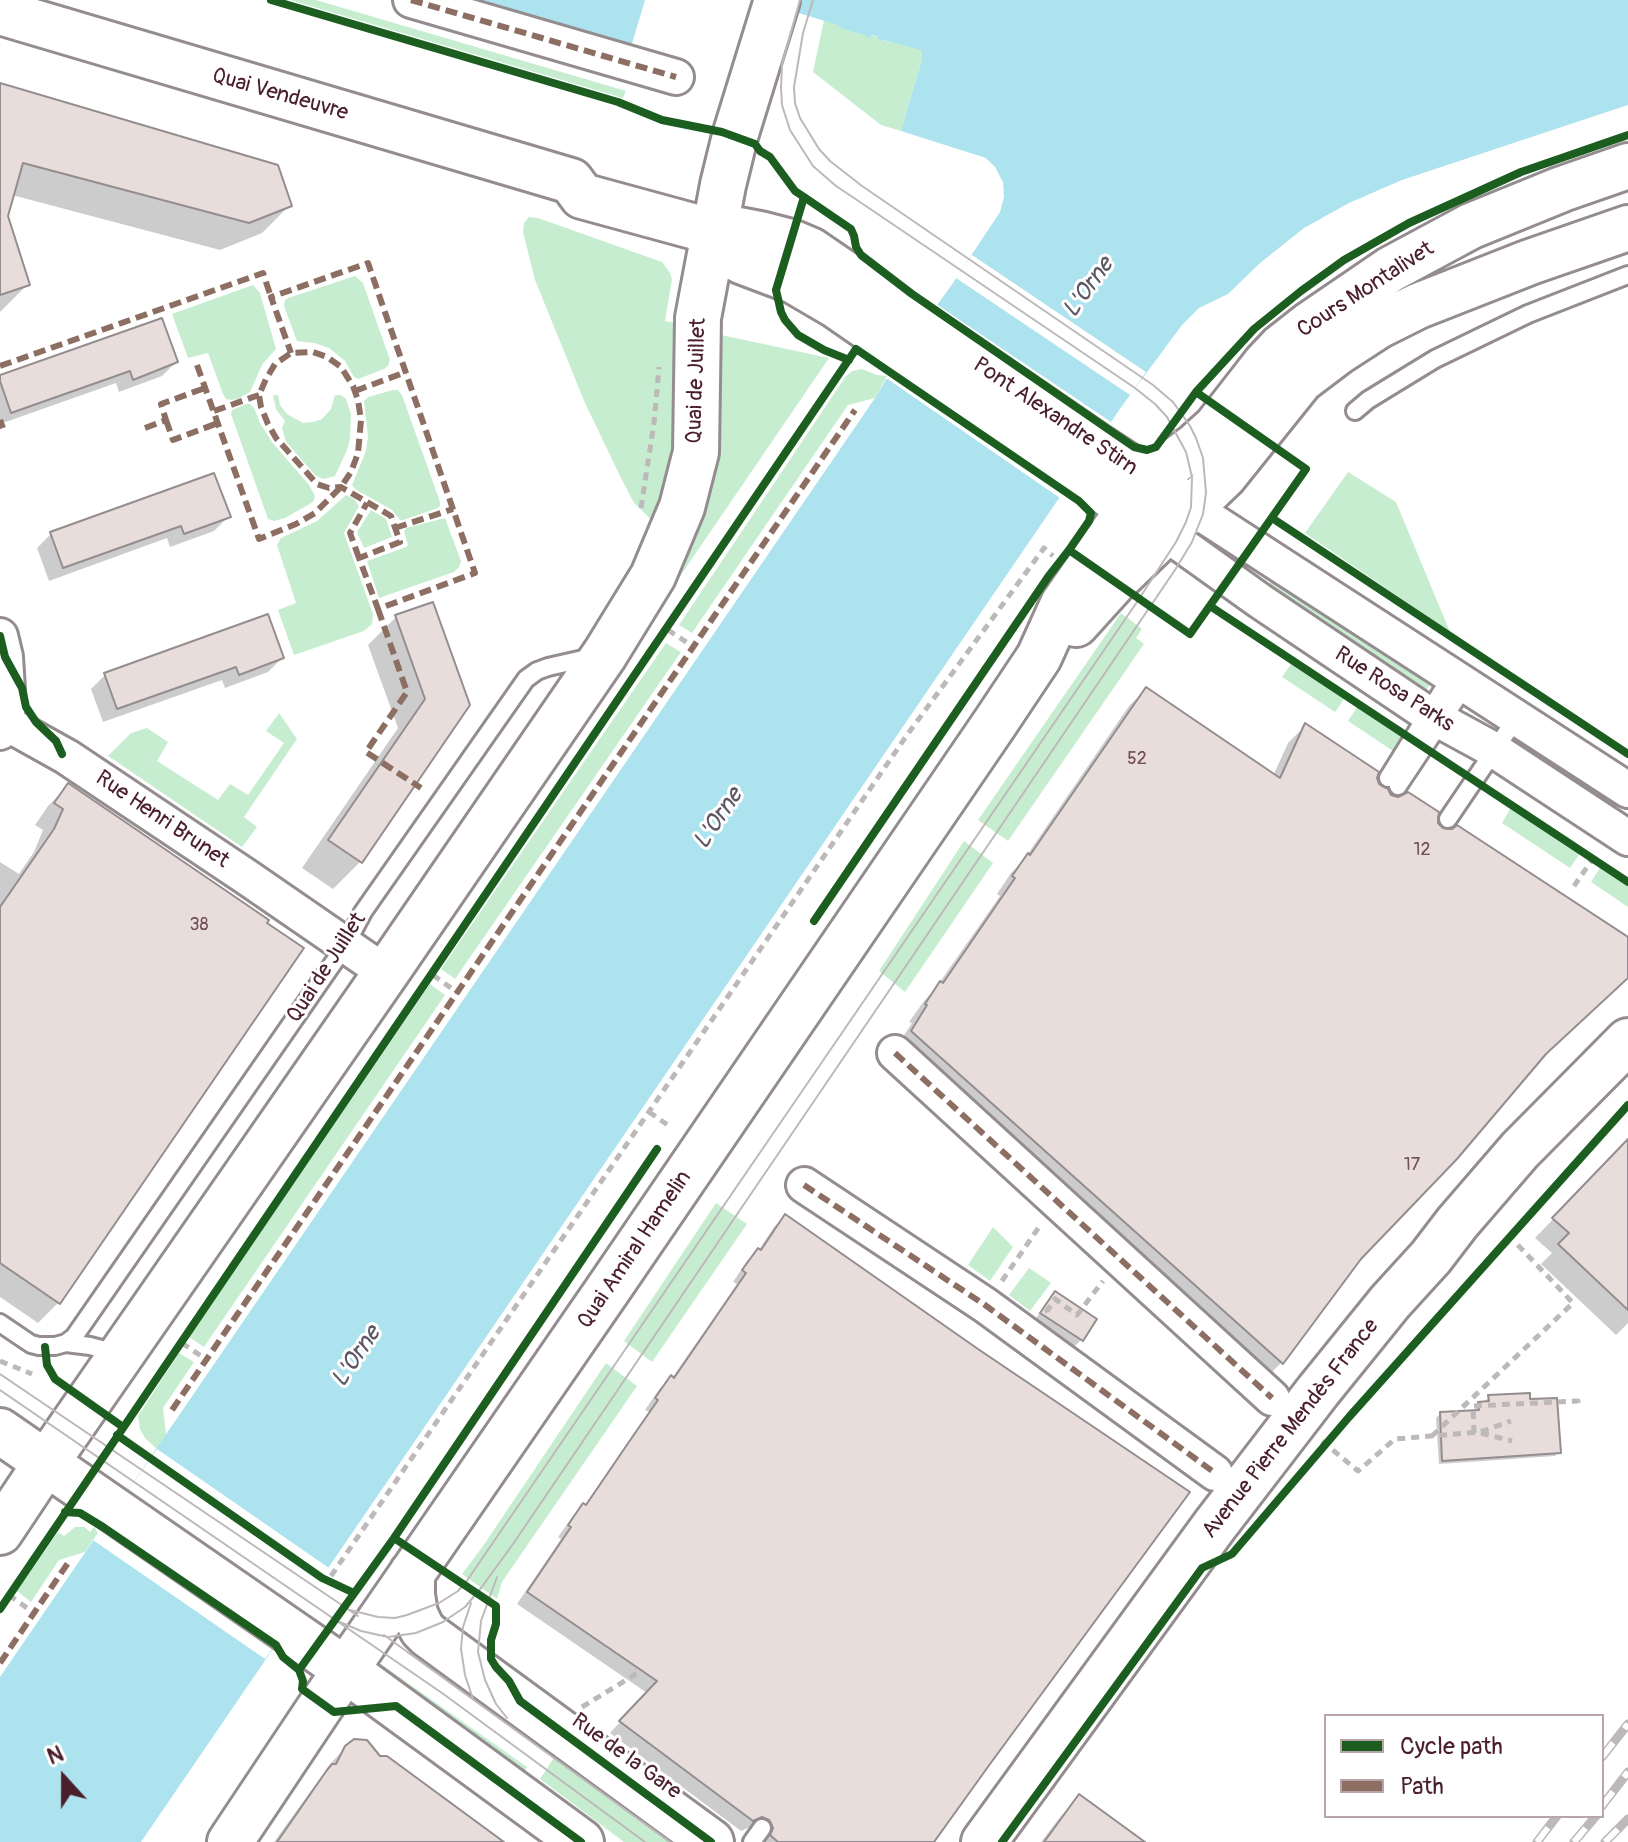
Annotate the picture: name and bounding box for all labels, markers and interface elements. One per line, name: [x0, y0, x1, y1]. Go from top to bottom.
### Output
street label: Quai Vendeuvre: [209, 63, 351, 127]
street label: Cours Montalivet: [1293, 236, 1439, 344]
water label: L'Orne: [1058, 252, 1120, 324]
street label: Quai de Juillet: [682, 318, 712, 444]
street label: Pont Alexandre Stirn: [968, 352, 1142, 482]
street label: Rue Rosa Parks: [1329, 642, 1459, 738]
house number: 52: [1127, 748, 1147, 770]
street label: Rue Henri Brunet: [90, 766, 234, 874]
water label: L'Orne: [688, 783, 750, 855]
house number: 12: [1413, 839, 1431, 861]
street label: Quai de Juillet: [282, 908, 372, 1028]
house number: 38: [189, 914, 209, 936]
house number: 17: [1404, 1154, 1420, 1176]
street label: Quai Amiral Hamelin: [572, 1166, 698, 1334]
street label: Avenue Pierre Mendès France: [1197, 1314, 1385, 1544]
water label: L'Orne: [326, 1321, 388, 1393]
street label: Rue de la Gare: [566, 1708, 686, 1806]
legend: [1324, 1714, 1604, 1818]
text: Cycle path: [1400, 1732, 1503, 1761]
north arrow: [24, 1738, 104, 1818]
text: N: [43, 1740, 67, 1771]
text: Path: [1400, 1772, 1444, 1801]

